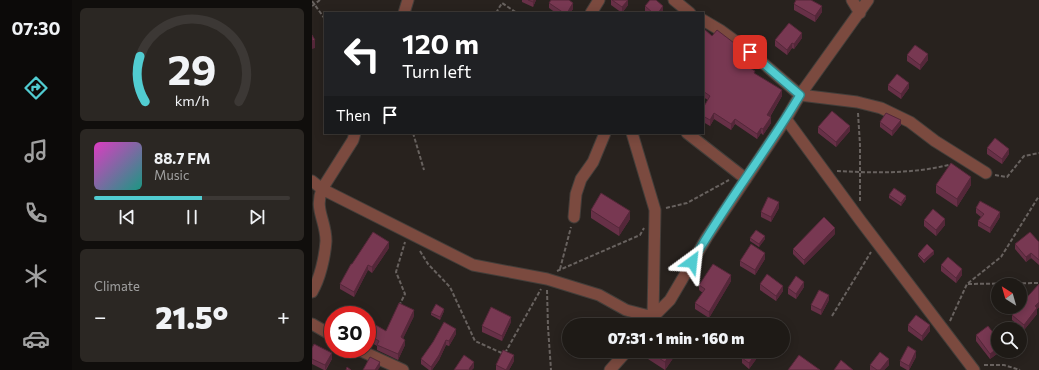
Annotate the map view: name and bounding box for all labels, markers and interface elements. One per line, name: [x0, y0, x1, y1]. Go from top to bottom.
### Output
text: 07:30: [12, 17, 60, 39]
text: 120 m: [402, 26, 479, 60]
icon: left: [336, 28, 388, 80]
pin: [733, 35, 767, 69]
icon: arrive: [739, 41, 761, 63]
text: 29: [167, 43, 217, 94]
text: Turn left: [402, 60, 471, 82]
icon: directions: [22, 74, 50, 102]
text: km/h: [175, 91, 209, 109]
icon: arrive: [379, 104, 401, 126]
text: Then: [336, 106, 371, 124]
icon: music: [22, 137, 50, 165]
text: 88.7 FM: [154, 149, 210, 167]
text: Music: [154, 167, 189, 183]
icon: phone: [22, 199, 50, 227]
icon: previous: [116, 206, 138, 228]
icon: pause: [181, 206, 203, 228]
icon: next: [246, 206, 268, 228]
position arrow: [671, 241, 713, 283]
icon: climate: [22, 262, 50, 290]
text: Climate: [94, 278, 140, 294]
north arrow: [991, 278, 1027, 314]
map controls: [991, 278, 1027, 358]
text: 21.5°: [155, 298, 228, 335]
text: −: [94, 303, 107, 330]
text: +: [277, 303, 290, 330]
speed limit sign: 30: [324, 306, 376, 358]
button: search: [991, 322, 1027, 358]
icon: car: [22, 325, 50, 353]
text: 07:31 · 1 min · 160 m: [608, 329, 744, 347]

